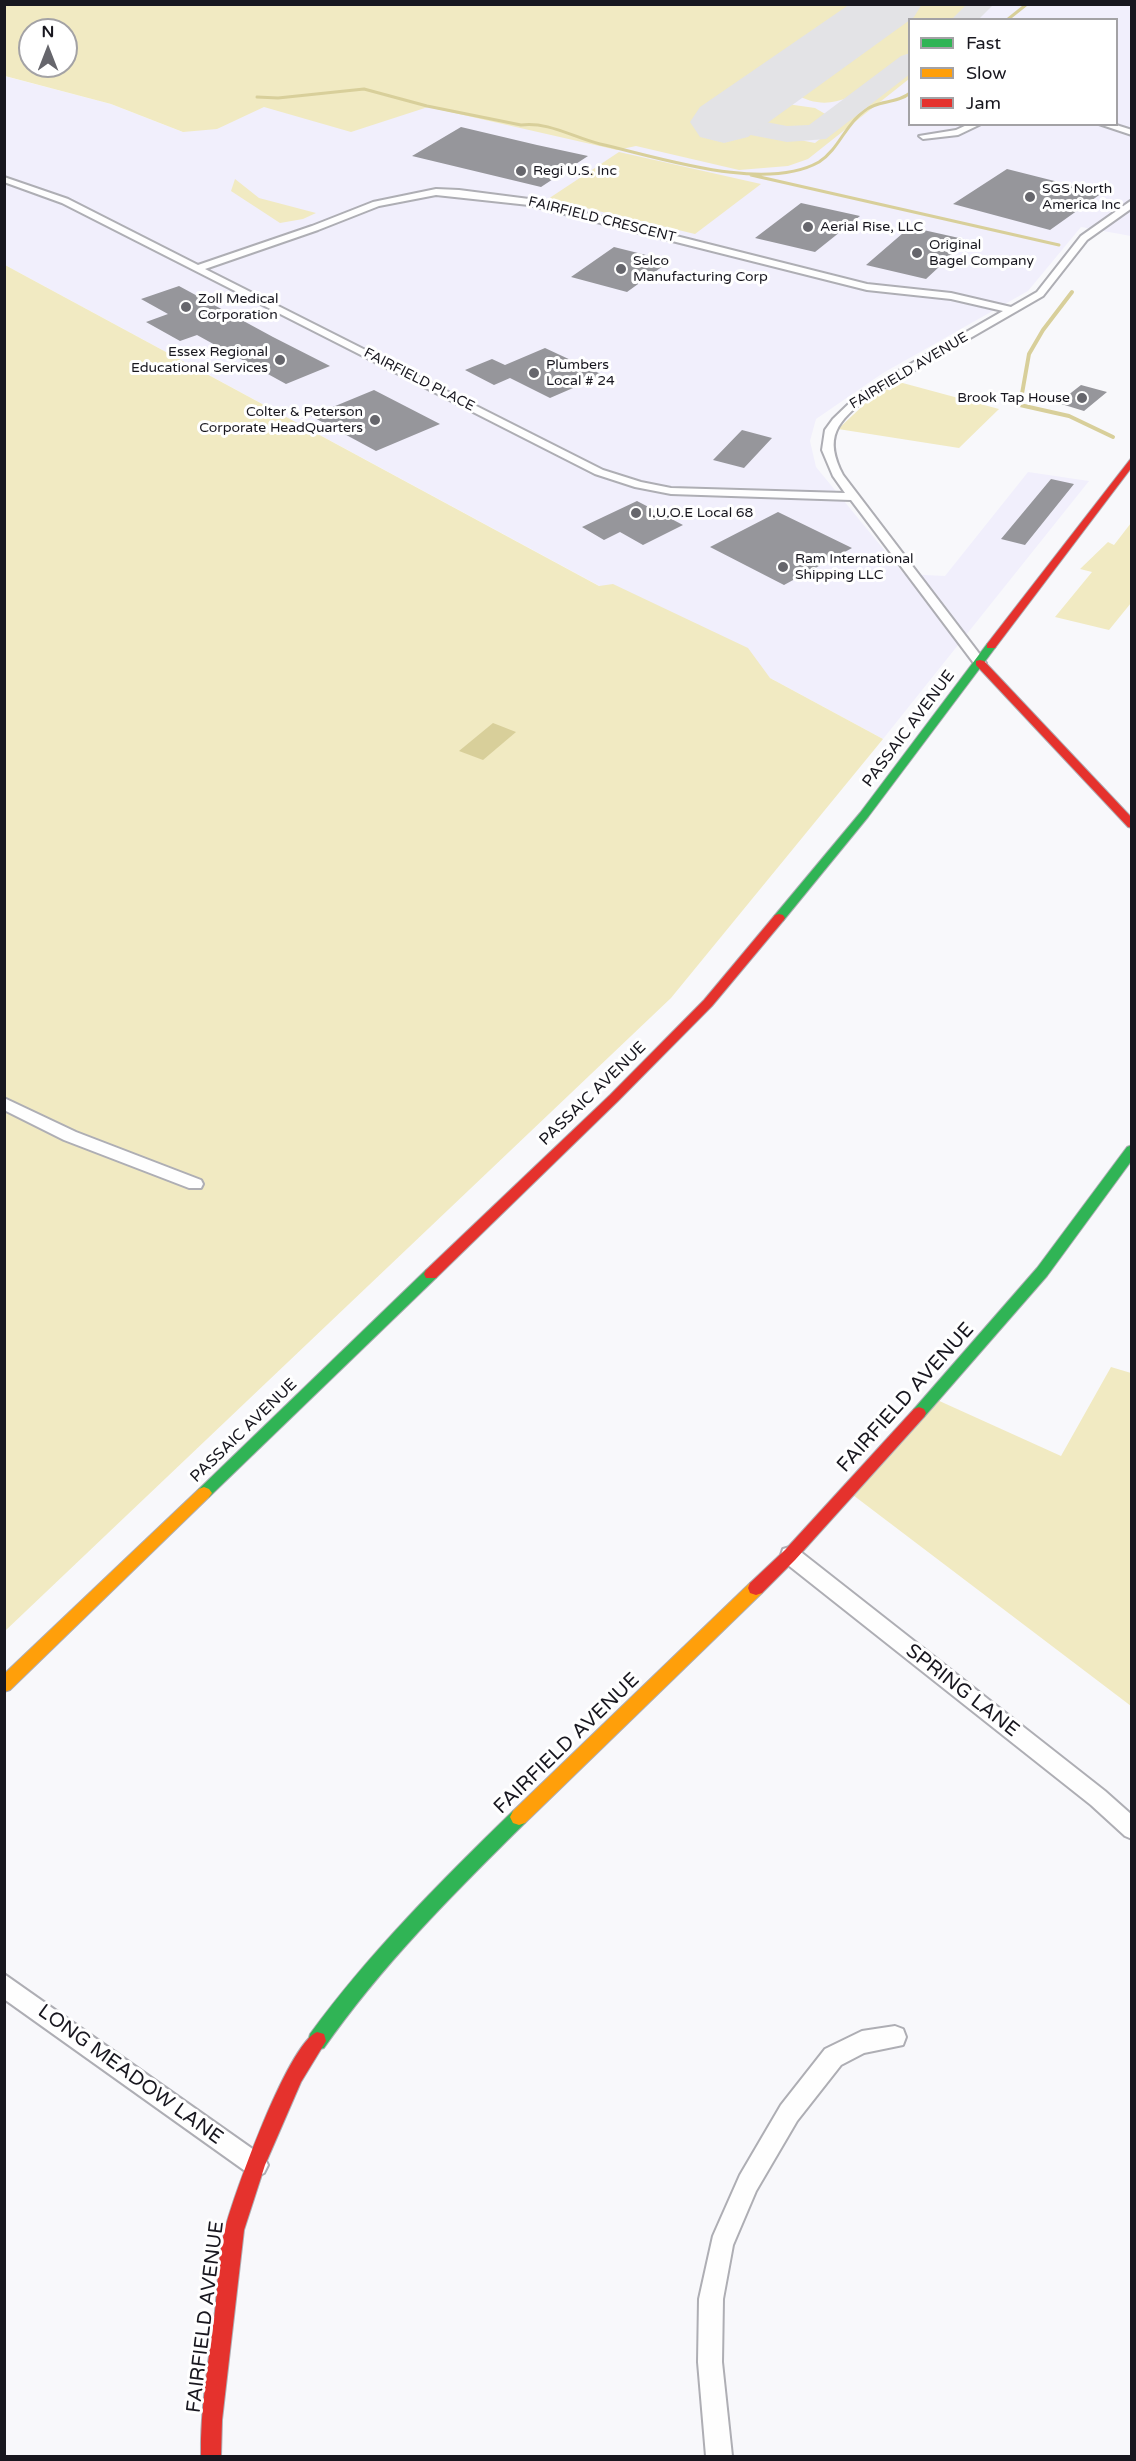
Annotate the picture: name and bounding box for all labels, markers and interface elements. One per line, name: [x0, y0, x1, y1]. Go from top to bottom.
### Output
north arrow: [18, 18, 78, 78]
legend: [908, 18, 1118, 126]
text: N: [42, 22, 54, 42]
text: Fast: [966, 32, 1001, 54]
text: Slow: [966, 62, 1007, 84]
text: Jam: [966, 92, 1001, 114]
place label: Regi U.S. Inc: [533, 163, 617, 179]
marker: Regi U.S. Inc: [514, 164, 528, 178]
place label: SGS North America Inc: [1042, 181, 1121, 214]
marker: SGS North America Inc: [1023, 190, 1037, 204]
street label: FAIRFIELD CRESCENT: [526, 194, 678, 246]
place label: Aerial Rise, LLC: [820, 219, 923, 235]
marker: Aerial Rise, LLC: [801, 220, 815, 234]
place label: Original Bagel Company: [929, 237, 1034, 270]
marker: Original Bagel Company: [910, 246, 924, 260]
place label: Selco Manufacturing Corp: [633, 253, 768, 286]
marker: Selco Manufacturing Corp: [614, 262, 628, 276]
place label: Zoll Medical Corporation: [198, 291, 278, 324]
marker: Zoll Medical Corporation: [179, 300, 193, 314]
street label: FAIRFIELD AVENUE: [847, 329, 971, 413]
place label: Essex Regional Educational Services: [131, 344, 268, 376]
street label: FAIRFIELD PLACE: [361, 345, 477, 415]
marker: Essex Regional Educational Services: [273, 353, 287, 367]
place label: Plumbers Local # 24: [546, 357, 615, 390]
marker: Plumbers Local # 24: [527, 366, 541, 380]
place label: Brook Tap House: [957, 390, 1070, 406]
marker: Brook Tap House: [1075, 391, 1089, 405]
place label: Colter & Peterson Corporate HeadQuarters: [199, 404, 363, 436]
marker: Colter & Peterson Corporate HeadQuarters: [368, 413, 382, 427]
place label: I.U.O.E Local 68: [648, 505, 753, 521]
marker: I.U.O.E Local 68: [629, 506, 643, 520]
place label: Ram International Shipping LLC: [795, 551, 914, 584]
marker: Ram International Shipping LLC: [776, 560, 790, 574]
street label: PASSAIC AVENUE: [859, 667, 959, 791]
street label: PASSAIC AVENUE: [536, 1038, 650, 1150]
street label: FAIRFIELD AVENUE: [833, 1318, 979, 1478]
street label: PASSAIC AVENUE: [187, 1375, 301, 1487]
street label: SPRING LANE: [901, 1639, 1023, 1743]
street label: FAIRFIELD AVENUE: [489, 1668, 645, 1820]
street label: LONG MEADOW LANE: [33, 2000, 227, 2150]
street label: FAIRFIELD AVENUE: [182, 2220, 230, 2414]

